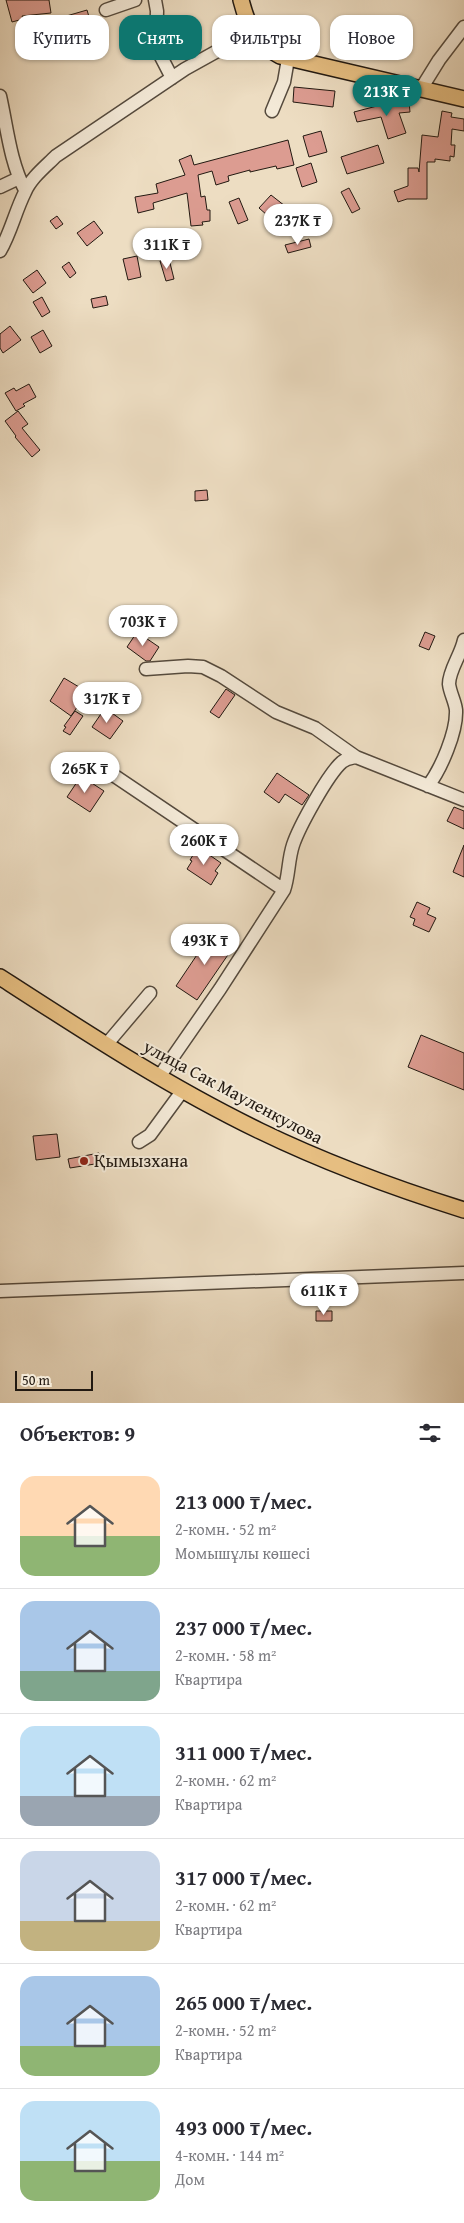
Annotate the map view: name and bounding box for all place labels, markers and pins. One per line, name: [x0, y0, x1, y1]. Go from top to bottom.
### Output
pin: 213K ₸: [346, 74, 428, 117]
pin: 237K ₸: [257, 204, 339, 246]
pin: 311K ₸: [126, 228, 208, 270]
pin: 703K ₸: [102, 604, 184, 647]
pin: 317K ₸: [66, 682, 148, 724]
pin: 265K ₸: [44, 752, 126, 794]
pin: 260K ₸: [163, 824, 245, 866]
pin: 493K ₸: [164, 924, 246, 966]
place label: Қымызхана: [94, 1147, 188, 1174]
marker: Қымызхана: [78, 1155, 90, 1167]
pin: 611K ₸: [283, 1274, 365, 1316]

